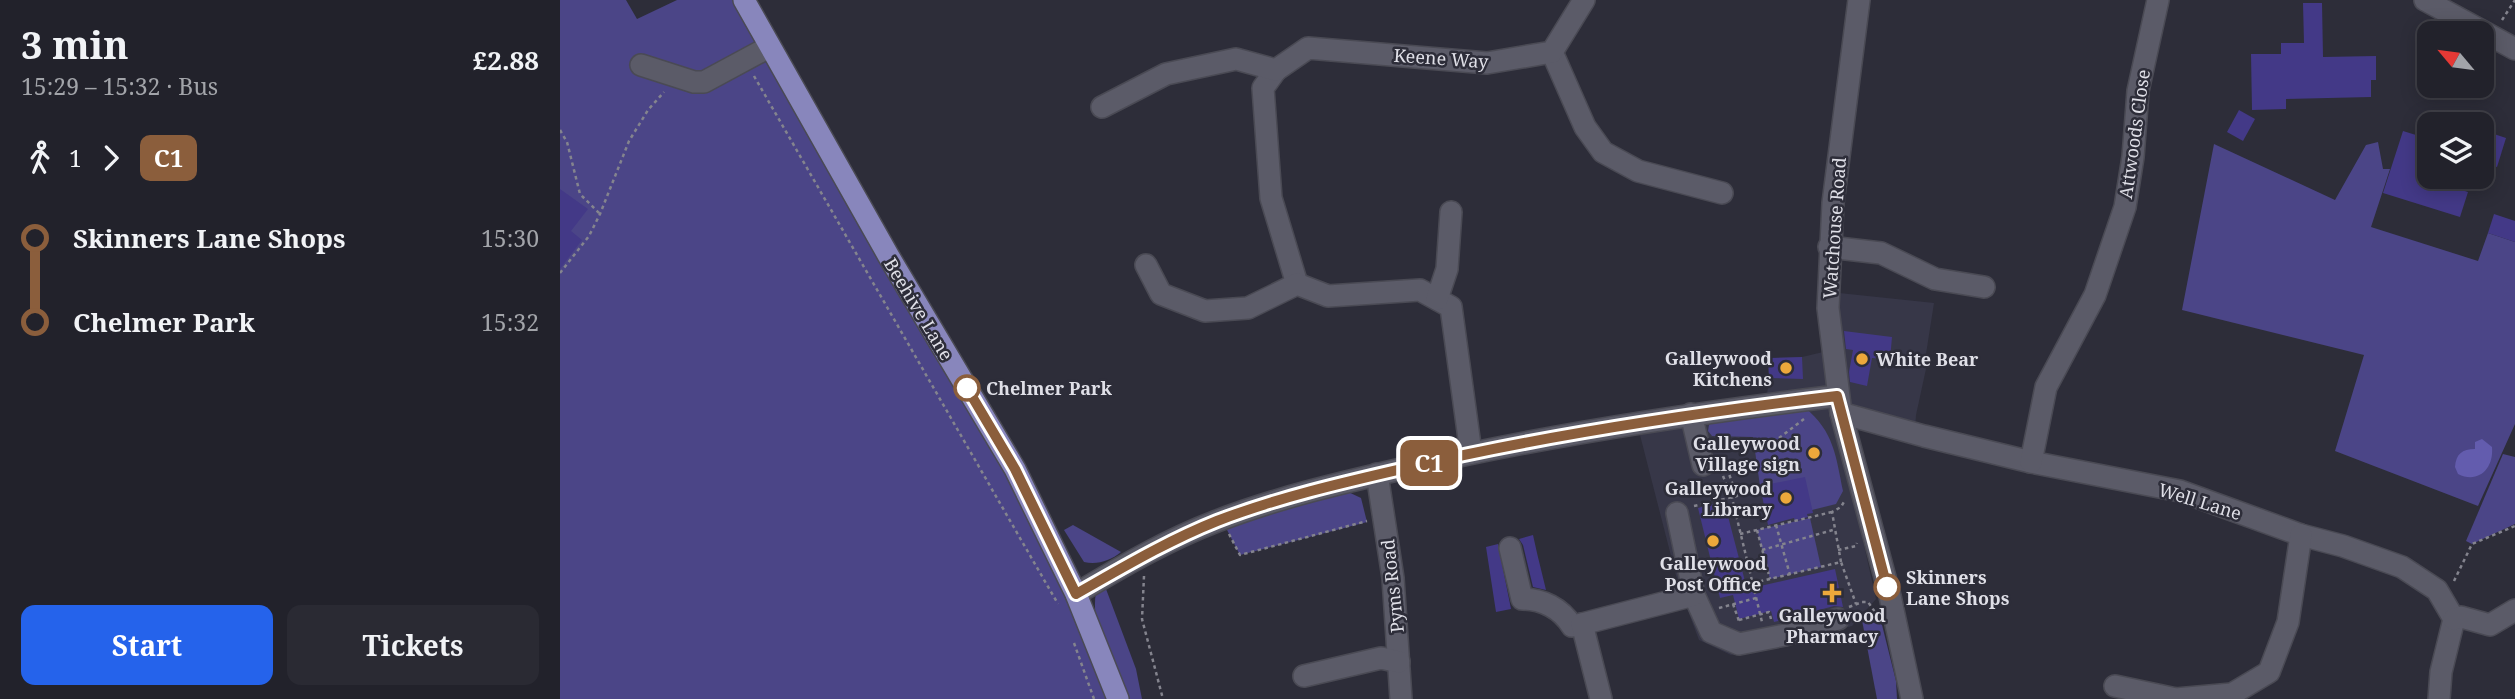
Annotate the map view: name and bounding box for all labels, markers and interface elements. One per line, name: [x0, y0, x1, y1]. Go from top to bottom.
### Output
text: 3 min: [21, 18, 129, 70]
north arrow: [2417, 21, 2494, 98]
map controls: [2417, 21, 2494, 189]
text: £2.88: [473, 42, 539, 78]
street label: Keene Way: [1393, 43, 1490, 73]
street label: Attwoods Close: [2113, 68, 2155, 200]
text: 15:29 – 15:32 · Bus: [21, 70, 218, 102]
button: layers: [2417, 112, 2494, 189]
icon: walk: [21, 139, 59, 177]
icon: forward: [92, 139, 130, 177]
text: C1: [154, 141, 183, 174]
text: 1: [69, 142, 82, 174]
street label: Watchouse Road: [1817, 156, 1851, 300]
text: Skinners Lane Shops: [73, 220, 345, 256]
text: 15:30: [481, 222, 539, 254]
street label: Beehive Lane: [879, 253, 959, 365]
text: Chelmer Park: [73, 304, 255, 340]
text: 15:32: [481, 306, 539, 338]
place label: Galleywood Kitchens: [1665, 346, 1772, 391]
place label: White Bear: [1876, 347, 1979, 371]
marker: White Bear: [1854, 351, 1870, 367]
marker: Galleywood Kitchens: [1778, 360, 1794, 376]
marker: Chelmer Park: [954, 375, 980, 401]
place label: Chelmer Park: [986, 376, 1113, 400]
place label: Galleywood Village sign: [1693, 431, 1800, 476]
line badge: C1: [1398, 440, 1460, 486]
marker: Galleywood Village sign: [1806, 445, 1822, 461]
text: C1: [1414, 446, 1444, 479]
place label: Galleywood Library: [1665, 476, 1773, 521]
street label: Well Lane: [2155, 477, 2245, 525]
marker: Galleywood Library: [1778, 490, 1794, 506]
marker: Galleywood Post Office: [1705, 533, 1721, 549]
street label: Pyms Road: [1375, 538, 1409, 634]
place label: Galleywood Post Office: [1659, 551, 1767, 596]
place label: Skinners Lane Shops: [1906, 565, 2010, 610]
marker: Skinners Lane Shops: [1874, 574, 1900, 600]
marker: Galleywood Pharmacy: [1824, 585, 1840, 601]
place label: Galleywood Pharmacy: [1778, 603, 1886, 648]
button: Start: [21, 605, 273, 685]
button: Tickets: [287, 605, 539, 685]

